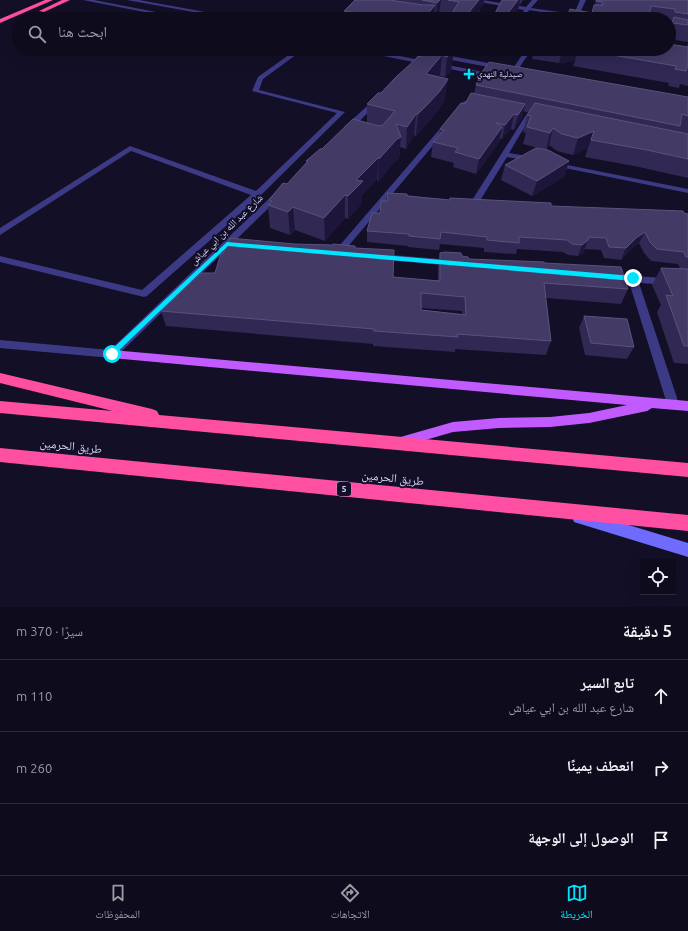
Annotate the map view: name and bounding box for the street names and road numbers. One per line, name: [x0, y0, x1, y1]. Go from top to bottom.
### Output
street label: شارع عبد الله بن ابي عياش: [188, 192, 267, 269]
street label: طريق الحرمين: [39, 436, 103, 456]
street label: طريق الحرمين: [361, 468, 425, 488]
road number: 5: [337, 482, 351, 496]

